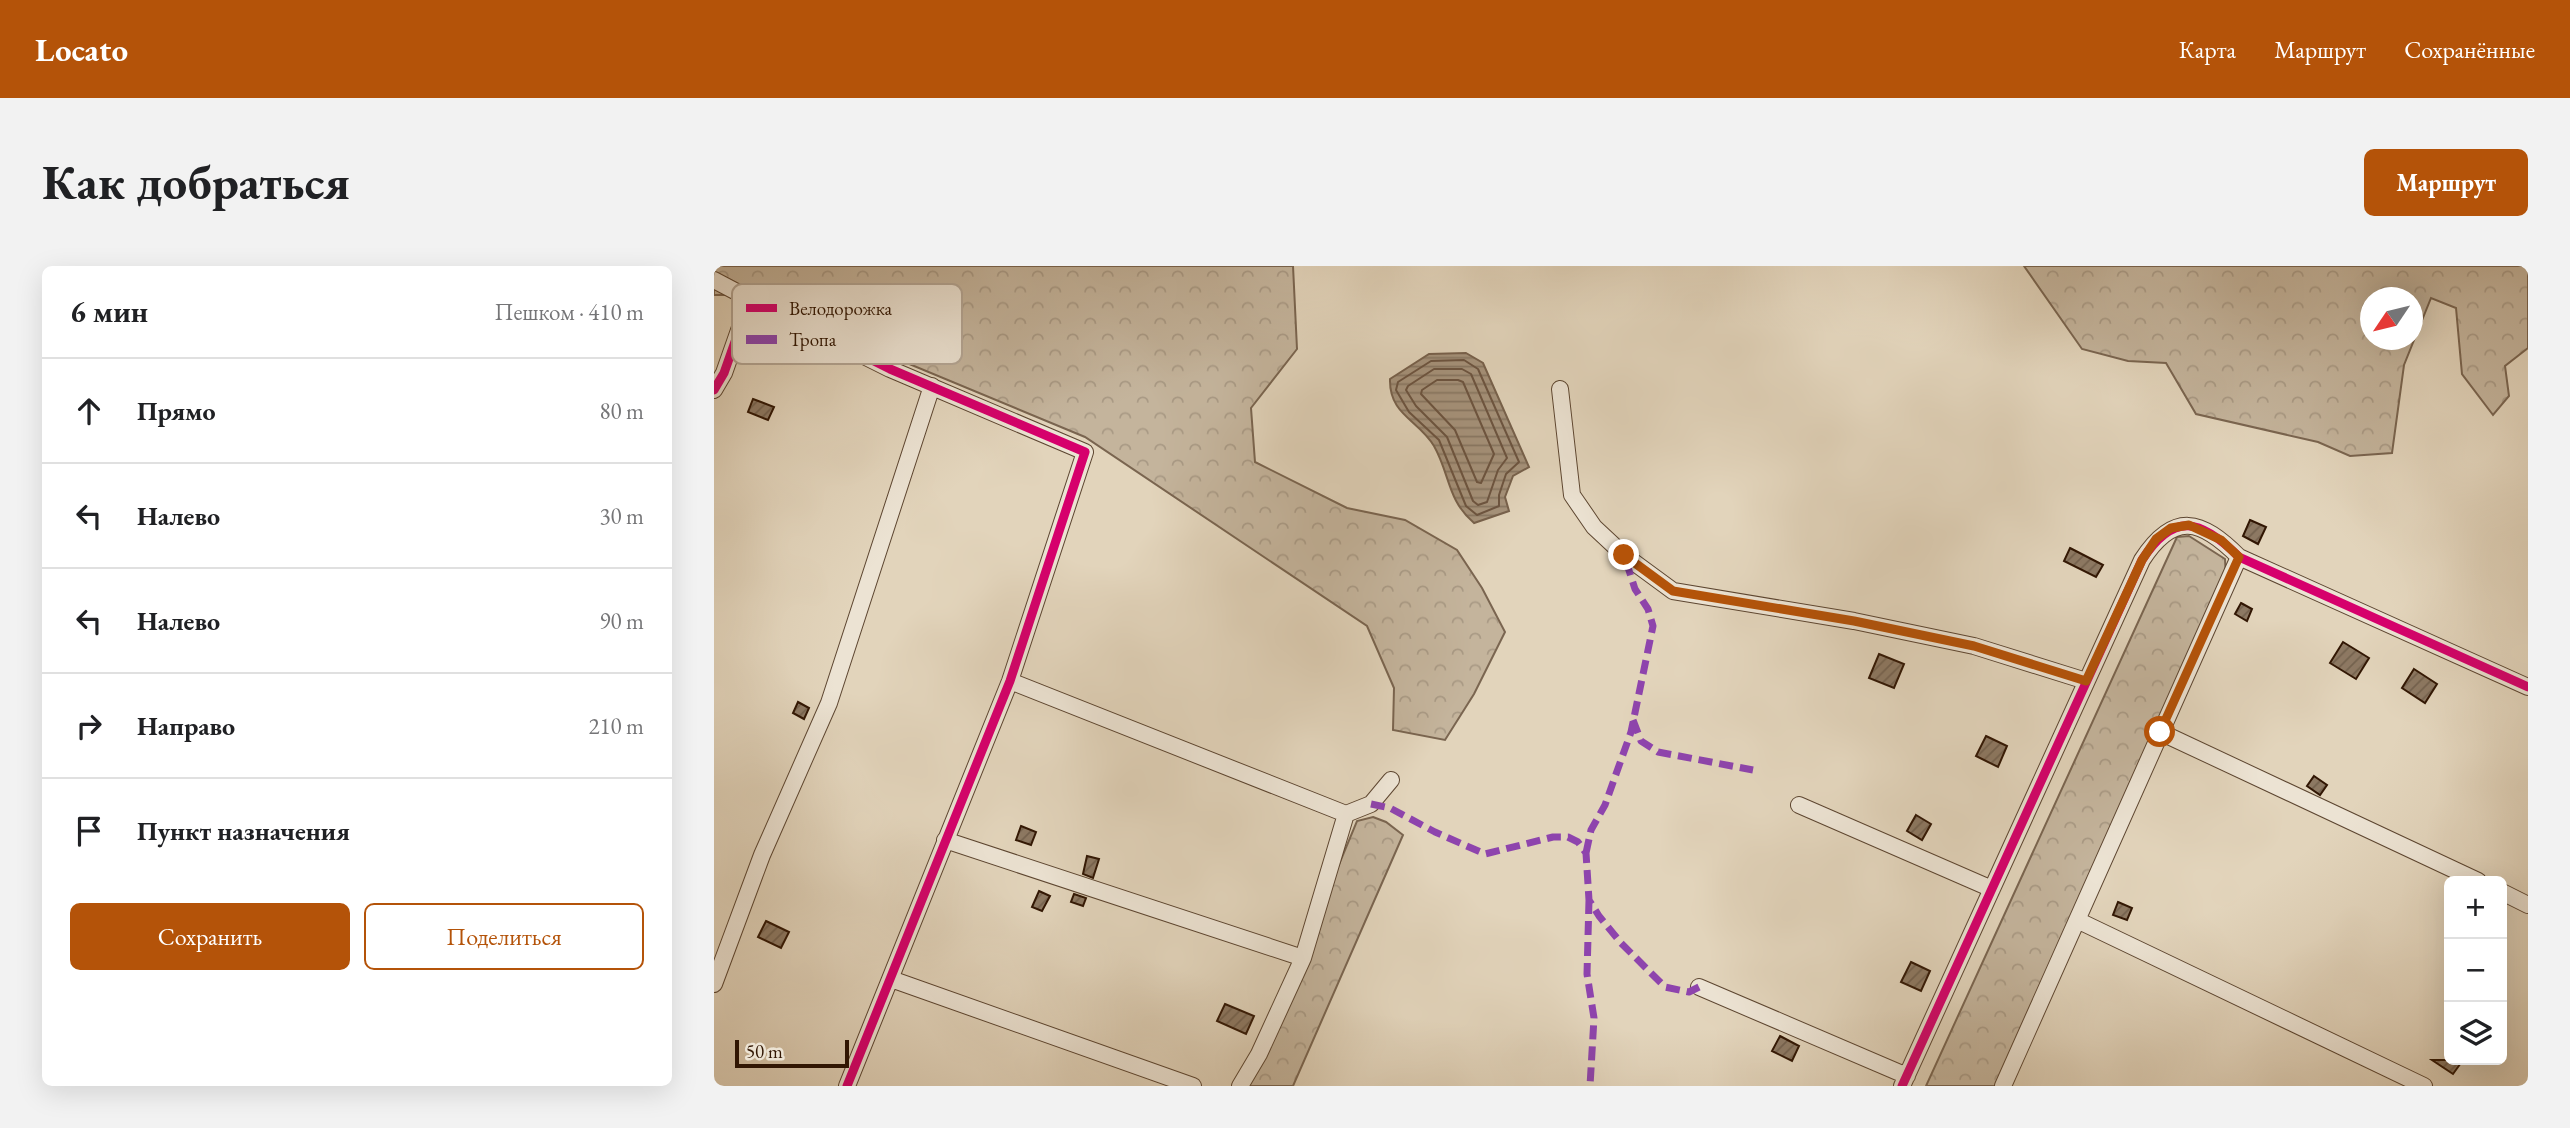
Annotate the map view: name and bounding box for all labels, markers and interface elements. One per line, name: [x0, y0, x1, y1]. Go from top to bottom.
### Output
text: Locato: [35, 28, 128, 71]
text: Карта: [2179, 34, 2236, 65]
text: Маршрут: [2274, 34, 2366, 65]
text: Сохранённые: [2404, 34, 2535, 65]
button: Маршрут: [2364, 149, 2528, 216]
text: Как добраться: [42, 150, 350, 214]
legend: [732, 284, 962, 364]
north arrow: [2360, 287, 2423, 350]
text: 6 мин: [70, 292, 148, 331]
text: Велодорожка: [789, 296, 893, 321]
text: Пешком · 410 m: [495, 297, 644, 327]
text: Тропа: [789, 327, 837, 352]
icon: ahead: [70, 392, 108, 430]
text: Прямо: [137, 394, 216, 428]
text: 80 m: [599, 396, 644, 426]
icon: left: [70, 497, 108, 535]
text: Налево: [137, 499, 220, 533]
text: 30 m: [599, 501, 644, 531]
route end: [1608, 539, 1639, 570]
icon: left: [70, 602, 108, 640]
text: Налево: [137, 604, 220, 638]
text: 90 m: [599, 606, 644, 636]
icon: right: [70, 707, 108, 745]
text: Направо: [137, 709, 235, 743]
text: 210 m: [588, 711, 644, 741]
route start: [2144, 716, 2175, 747]
icon: arrive: [70, 812, 108, 850]
text: Пункт назначения: [137, 814, 350, 848]
map controls: [2444, 876, 2507, 1065]
button: +: [2444, 876, 2507, 939]
button: Сохранить: [70, 903, 350, 970]
button: Поделиться: [364, 903, 644, 970]
button: −: [2444, 939, 2507, 1002]
button: layers: [2444, 1002, 2507, 1065]
scale bar: [735, 1037, 849, 1069]
text: 50 m: [746, 1039, 783, 1064]

